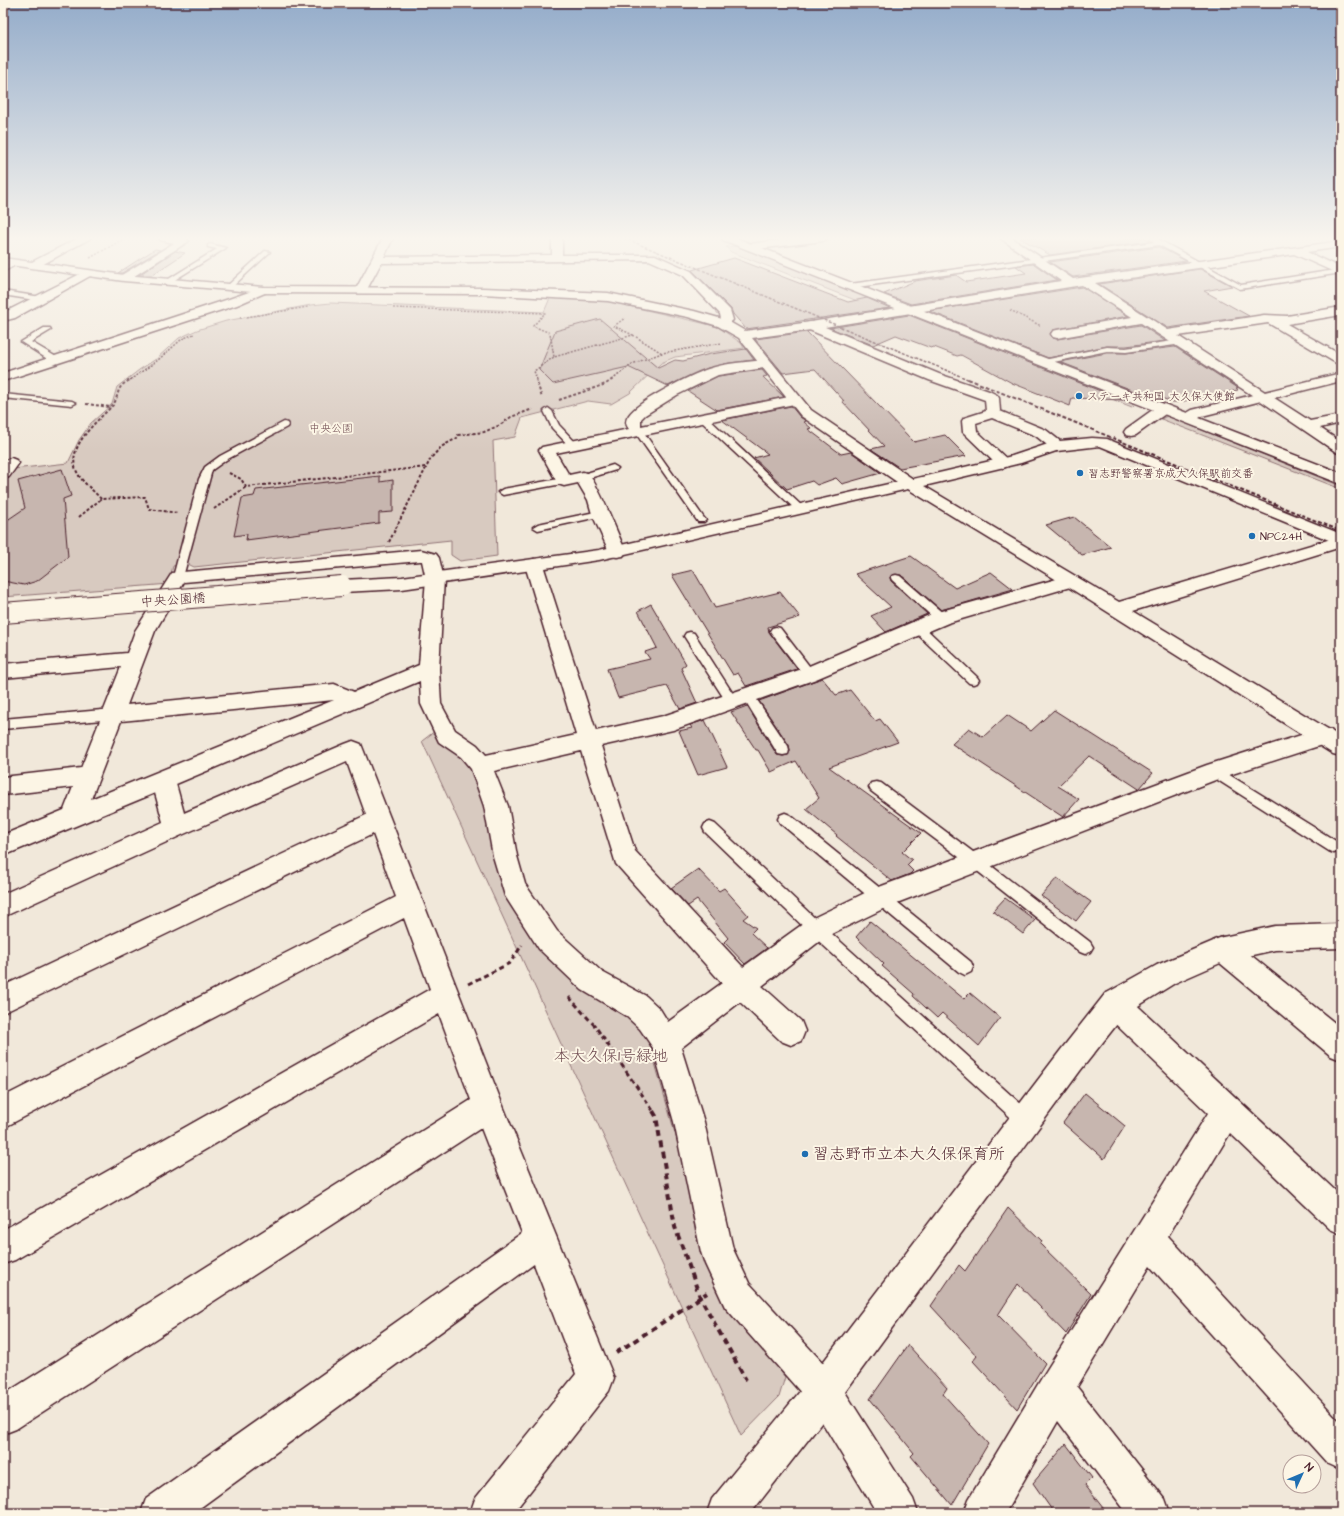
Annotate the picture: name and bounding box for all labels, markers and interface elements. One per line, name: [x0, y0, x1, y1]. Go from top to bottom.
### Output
place label: ステーキ共和国 大久保大使館: [1087, 389, 1235, 404]
marker: ステーキ共和国 大久保大使館: [1074, 391, 1084, 401]
park label: 中央公園: [309, 421, 353, 436]
place label: 習志野警察署京成大久保駅前交番: [1088, 466, 1253, 481]
marker: 習志野警察署京成大久保駅前交番: [1075, 468, 1085, 478]
place label: NPC24H: [1260, 529, 1302, 544]
marker: NPC24H: [1247, 531, 1257, 541]
street label: 中央公園橋: [140, 589, 206, 611]
park label: 本大久保1号緑地: [554, 1045, 668, 1067]
place label: 習志野市立本大久保保育所: [813, 1143, 1005, 1165]
marker: 習志野市立本大久保保育所: [800, 1149, 810, 1159]
north arrow: [1282, 1454, 1322, 1494]
text: N: [1301, 1460, 1317, 1475]

